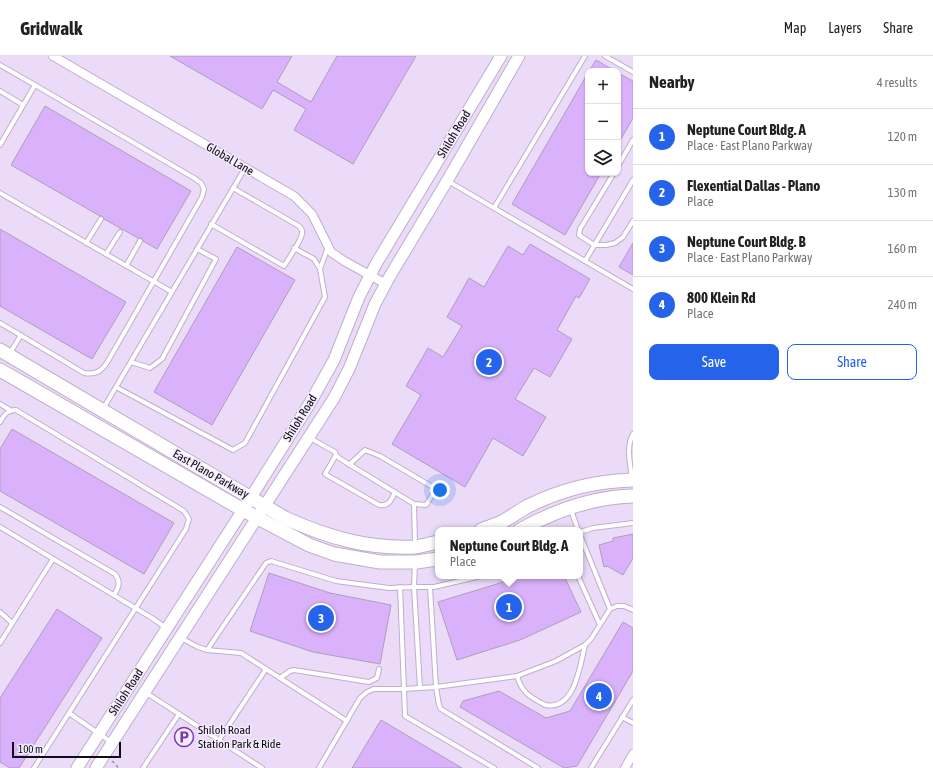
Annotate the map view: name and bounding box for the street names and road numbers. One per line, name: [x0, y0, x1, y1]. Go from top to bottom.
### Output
street label: Shiloh Road: [434, 108, 474, 160]
street label: Global Lane: [204, 140, 256, 178]
street label: Shiloh Road: [280, 392, 320, 444]
street label: East Plano Parkway: [171, 447, 252, 501]
street label: Shiloh Road: [106, 666, 146, 718]

